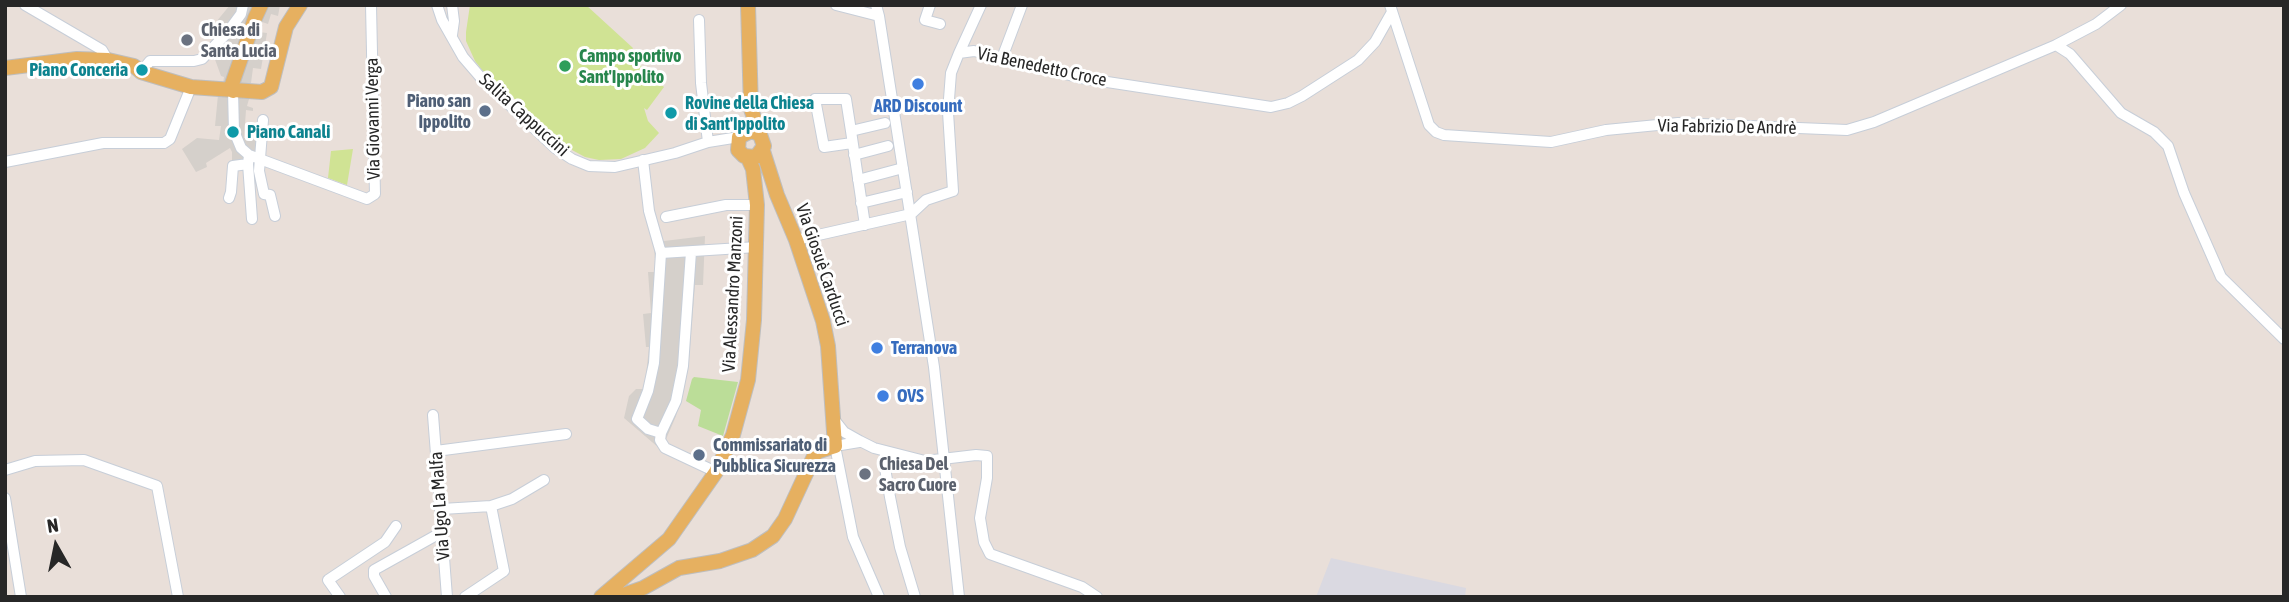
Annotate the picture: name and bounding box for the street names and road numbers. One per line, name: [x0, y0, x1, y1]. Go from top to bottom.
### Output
street label: Via Benedetto Croce: [975, 43, 1109, 91]
street label: Via Giovanni Verga: [361, 58, 385, 180]
street label: Salita Cappuccini: [475, 69, 573, 161]
street label: Via Fabrizio De Andrè: [1657, 115, 1797, 139]
street label: Via Giosuè Carducci: [791, 201, 853, 329]
street label: Via Alessandro Manzoni: [718, 215, 748, 373]
street label: Via Ugo La Malfa: [425, 451, 455, 561]

